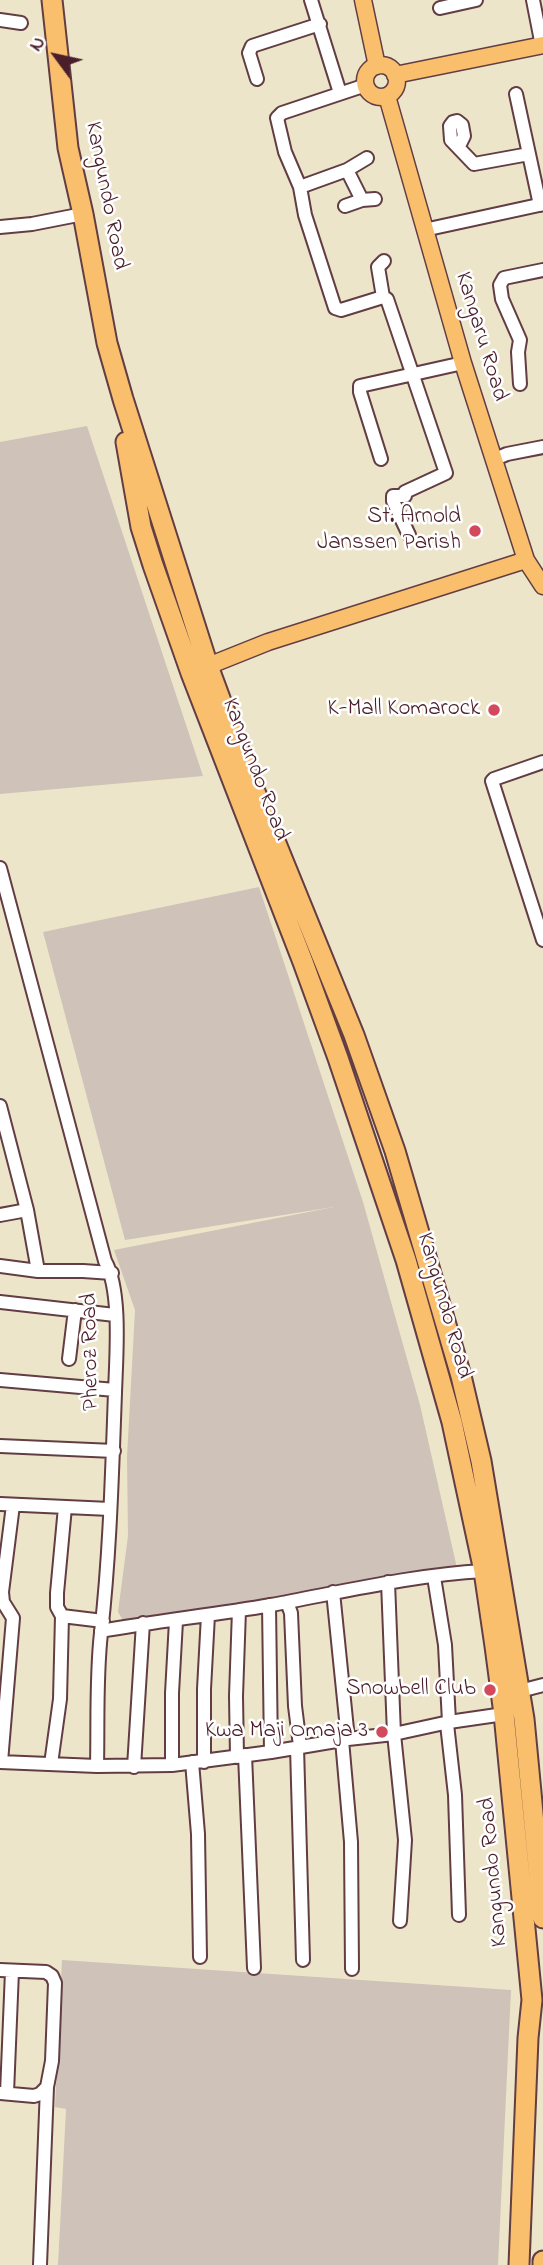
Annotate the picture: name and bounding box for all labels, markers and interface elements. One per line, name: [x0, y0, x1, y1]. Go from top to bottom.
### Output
north arrow: [21, 21, 91, 91]
text: N: [23, 32, 53, 57]
street label: Kangundo Road: [77, 120, 133, 272]
street label: Kangaru Road: [447, 269, 513, 405]
place label: St. Arnold Janssen Parish: [317, 504, 461, 558]
marker: St. Arnold Janssen Parish: [467, 523, 483, 539]
street label: Kangundo Road: [214, 695, 294, 845]
place label: K-Mall Komarock: [328, 696, 480, 724]
marker: K-Mall Komarock: [486, 702, 502, 718]
street label: Kangundo Road: [409, 1230, 477, 1382]
street label: Pheroz Road: [77, 1293, 107, 1411]
place label: Snowbell Club: [346, 1676, 476, 1704]
marker: Snowbell Club: [482, 1682, 498, 1698]
place label: Kwa Maji Omaja 3: [205, 1718, 368, 1746]
marker: Kwa Maji Omaja 3: [374, 1724, 390, 1740]
street label: Kangundo Road: [475, 1796, 515, 1948]

